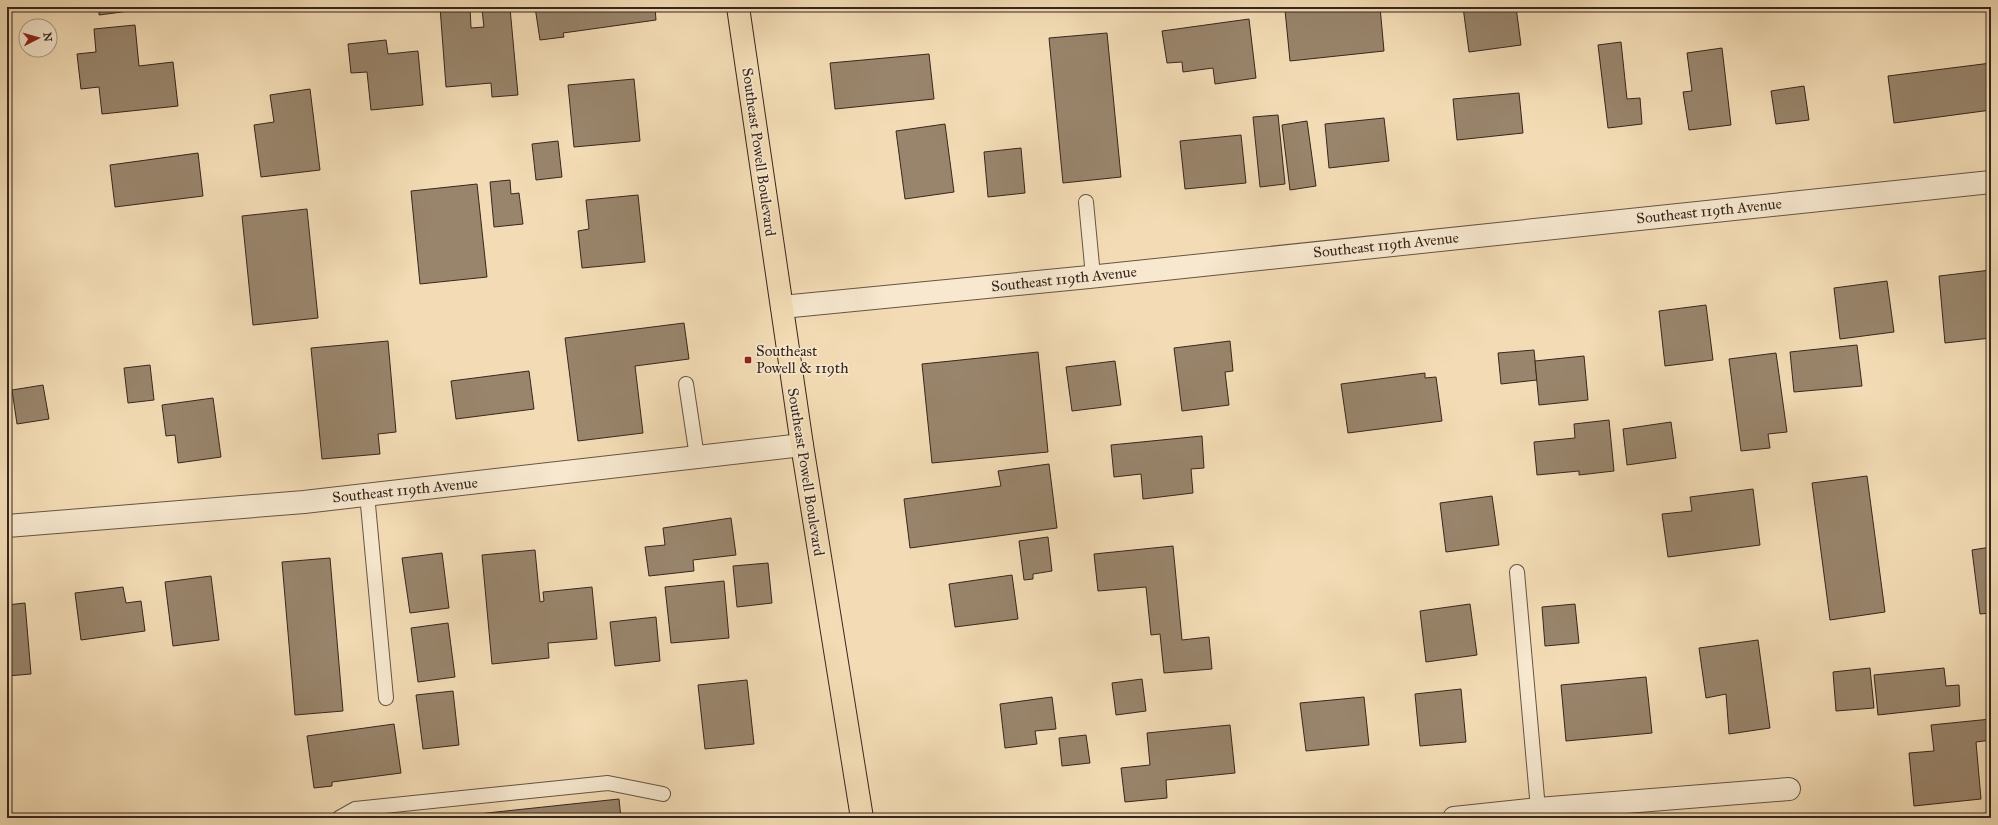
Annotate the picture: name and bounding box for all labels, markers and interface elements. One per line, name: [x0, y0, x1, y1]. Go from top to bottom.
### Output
north arrow: [18, 18, 58, 58]
text: N: [40, 32, 54, 43]
street label: Southeast Powell Boulevard: [738, 67, 780, 238]
street label: Southeast 119th Avenue: [1635, 194, 1783, 228]
street label: Southeast 119th Avenue: [1312, 228, 1460, 262]
street label: Southeast 119th Avenue: [990, 262, 1138, 296]
place label: Southeast Powell & 119th: [756, 342, 849, 377]
marker: Southeast Powell & 119th: [743, 355, 753, 365]
street label: Southeast Powell Boulevard: [784, 387, 828, 558]
street label: Southeast 119th Avenue: [331, 473, 479, 507]

